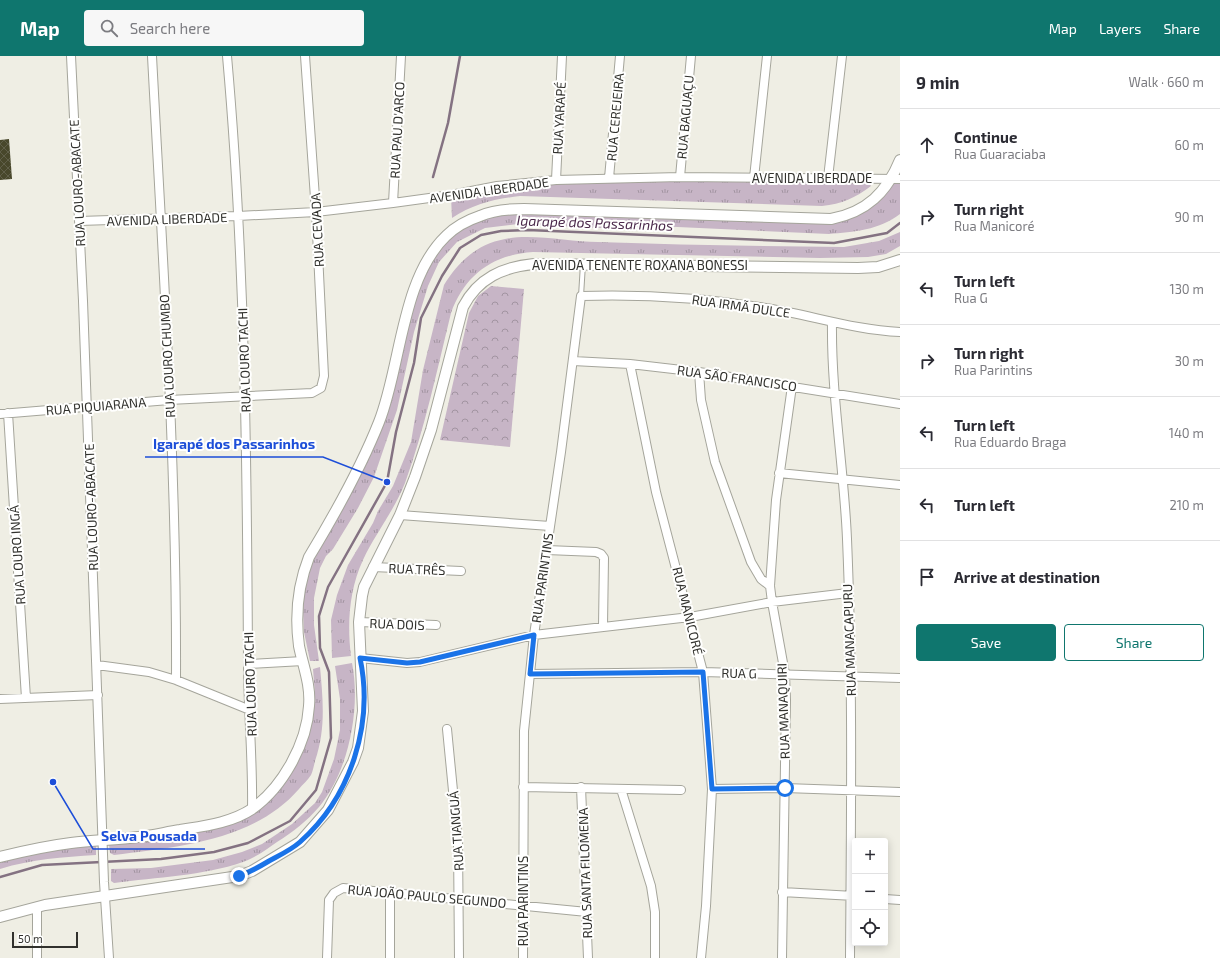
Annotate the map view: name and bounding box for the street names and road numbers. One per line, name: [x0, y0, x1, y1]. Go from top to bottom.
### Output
street label: RUA CEREJEIRA: [603, 72, 627, 162]
street label: RUA BAGUAÇU: [673, 74, 698, 160]
street label: RUA PAU D'ARCO: [386, 81, 408, 179]
street label: RUA YARAPÉ: [548, 81, 569, 155]
street label: RUA LOURO-ABACATE: [66, 119, 88, 247]
street label: AVENIDA LIBERDADE: [752, 170, 872, 186]
street label: AVENIDA LIBERDADE: [428, 174, 550, 206]
street label: RUA CEVADA: [307, 193, 327, 267]
street label: AVENIDA LIBERDADE: [106, 209, 228, 229]
street label: AVENIDA TENENTE ROXANA BONESSI: [532, 257, 748, 273]
street label: RUA IRMÃ DULCE: [691, 291, 791, 321]
street label: RUA LOURO CHUMBO: [156, 294, 178, 418]
street label: RUA LOURO TACHI: [234, 307, 254, 413]
street label: RUA SÃO FRANCISCO: [676, 362, 798, 394]
street label: RUA PIQUIARANA: [45, 394, 147, 418]
street label: RUA LOURO-ABACATE: [81, 443, 101, 571]
street label: RUA LOURO INGÁ: [5, 505, 28, 605]
street label: RUA PARINTINS: [528, 532, 556, 624]
street label: RUA TRÊS: [388, 560, 446, 578]
street label: RUA MANICORÉ: [669, 565, 708, 657]
street label: RUA MANACAPURU: [839, 583, 859, 697]
street label: RUA DOIS: [369, 615, 425, 633]
street label: RUA LOURO TACHI: [240, 631, 260, 737]
street label: RUA MANAQUIRI: [773, 663, 793, 759]
street label: RUA G: [721, 665, 757, 681]
street label: RUA TIANGUÁ: [444, 790, 467, 872]
street label: RUA SANTA FILOMENA: [575, 807, 595, 939]
street label: RUA PARINTINS: [515, 856, 531, 946]
street label: RUA JOÃO PAULO SEGUNDO: [347, 881, 507, 911]

